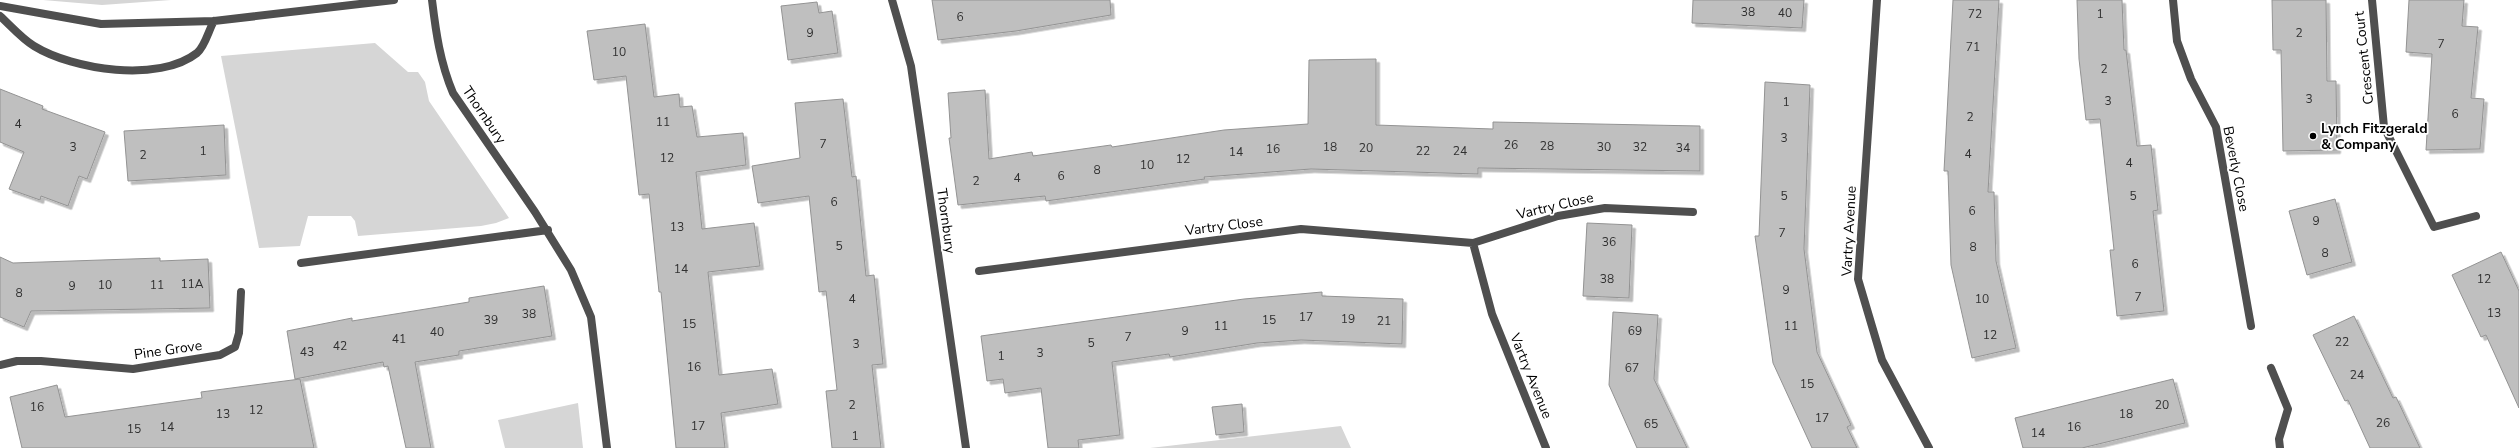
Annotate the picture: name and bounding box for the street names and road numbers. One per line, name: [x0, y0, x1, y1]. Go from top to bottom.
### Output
street label: Crescent Court: [2350, 10, 2378, 106]
street label: Thornbury: [458, 82, 511, 148]
street label: Beverly Close: [2218, 125, 2254, 213]
street label: Vartry Avenue: [1837, 185, 1861, 278]
street label: Thornbury: [932, 187, 960, 256]
street label: Vartry Close: [1514, 188, 1595, 224]
street label: Vartry Close: [1183, 212, 1264, 240]
street label: Vartry Avenue: [1505, 330, 1557, 421]
street label: Pine Grove: [133, 336, 203, 364]

